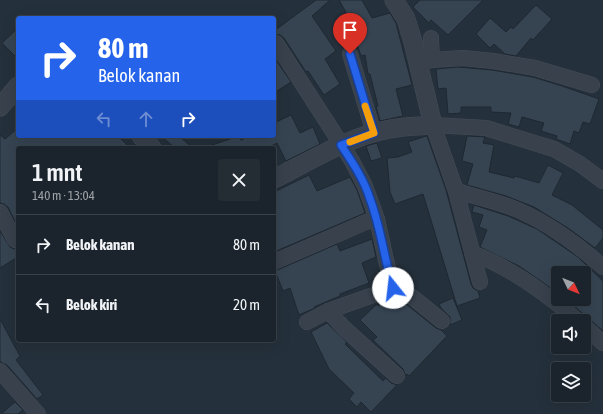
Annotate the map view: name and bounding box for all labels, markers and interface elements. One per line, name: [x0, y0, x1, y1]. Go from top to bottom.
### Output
pin: [333, 13, 367, 54]
icon: arrive: [339, 19, 361, 41]
icon: right: [32, 32, 84, 84]
text: 80 m: [98, 32, 148, 64]
text: Belok kanan: [98, 65, 180, 86]
icon: left: [93, 108, 115, 130]
icon: ahead: [135, 108, 157, 130]
icon: right: [177, 108, 199, 130]
text: 1 mnt: [32, 159, 82, 186]
button: close: [218, 159, 260, 201]
text: 140 m · 13:04: [32, 188, 95, 203]
icon: right: [32, 234, 54, 256]
text: Belok kanan: [66, 236, 135, 253]
text: 80 m: [233, 236, 260, 253]
north arrow: [551, 266, 591, 306]
map controls: [551, 266, 591, 402]
position arrow: [372, 267, 414, 309]
icon: left: [32, 294, 54, 316]
text: Belok kiri: [66, 296, 117, 313]
text: 20 m: [233, 296, 260, 313]
button: sound: [551, 314, 591, 354]
button: layers: [551, 362, 591, 402]

